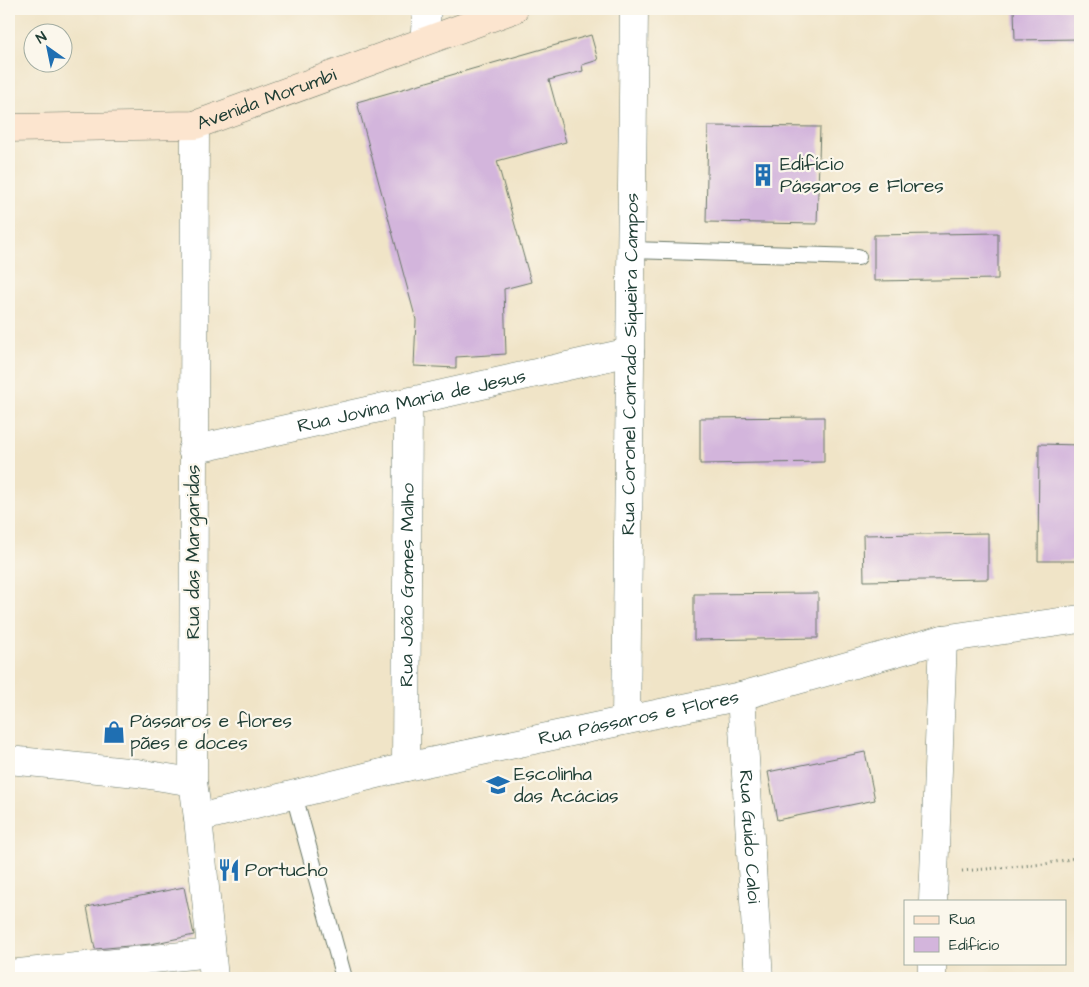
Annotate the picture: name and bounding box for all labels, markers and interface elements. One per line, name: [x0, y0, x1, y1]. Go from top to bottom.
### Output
north arrow: [22, 22, 72, 72]
text: N: [32, 27, 51, 49]
street label: Avenida Morumbi: [193, 61, 340, 137]
place label: Edifício Pássaros e Flores: [780, 151, 944, 200]
building icon: Edifício Pássaros e Flores: [750, 162, 776, 188]
street label: Rua Coronel Conrado Siqueira Campos: [615, 193, 645, 535]
street label: Rua Jovina Maria de Jesus: [295, 362, 528, 440]
street label: Rua das Margaridas: [180, 465, 208, 639]
street label: Rua João Gomes Malho: [393, 483, 421, 687]
street label: Rua Pássaros e Flores: [536, 683, 741, 752]
place label: Pássaros e flores pães e doces: [130, 708, 292, 757]
shop icon: Pássaros e flores pães e doces: [101, 719, 127, 745]
place label: Escolinha das Acácias: [514, 761, 619, 810]
street label: Rua Guido Caloi: [732, 769, 768, 905]
school or university icon: Escolinha das Acácias: [485, 772, 511, 798]
restaurant icon: Portucho: [216, 857, 242, 883]
place label: Portucho: [245, 857, 328, 884]
legend: [904, 900, 1066, 964]
text: Rua: [949, 909, 975, 930]
text: Edifício: [949, 935, 1000, 956]

